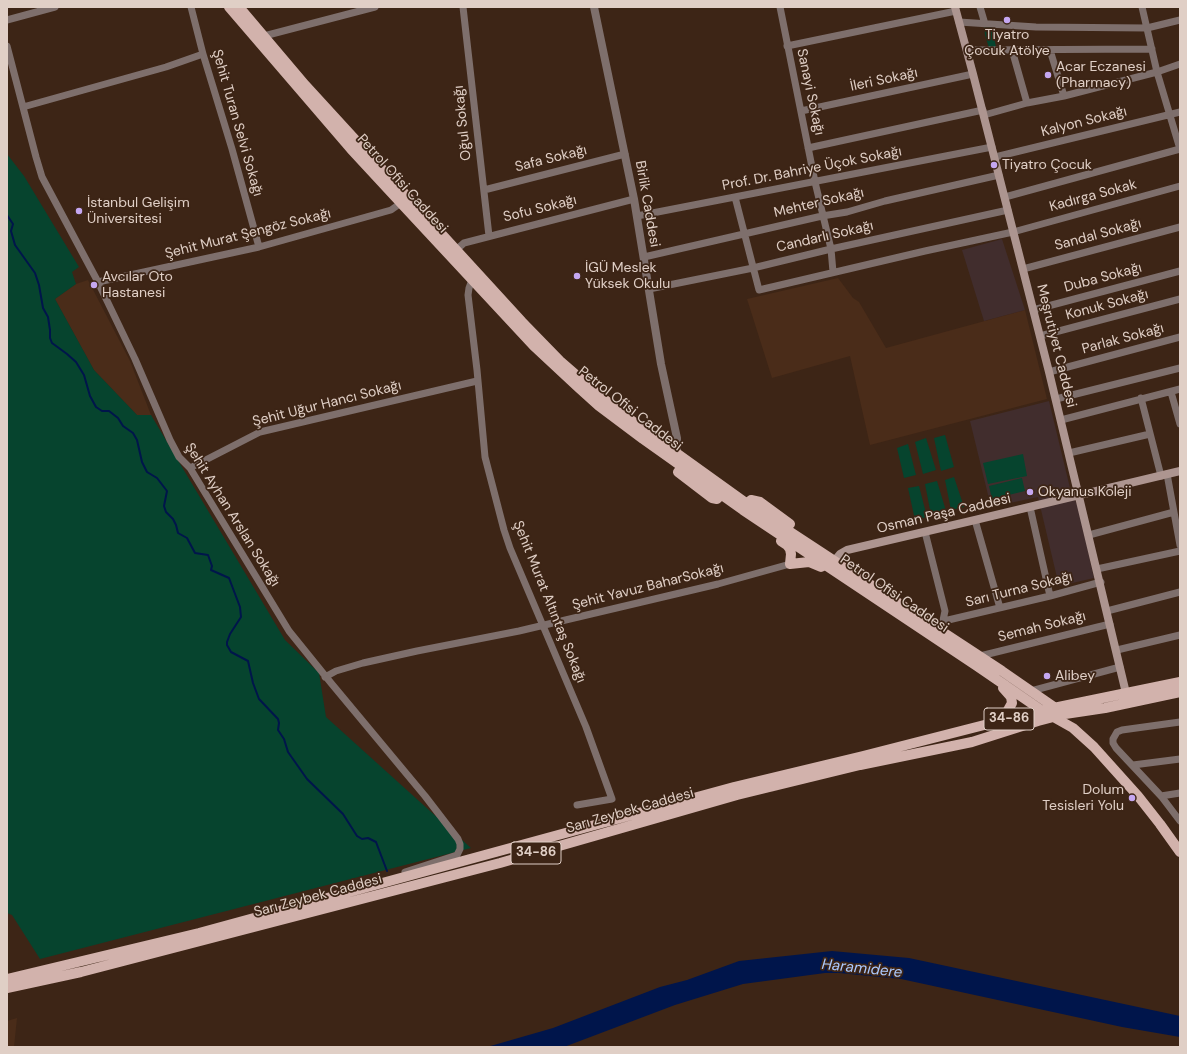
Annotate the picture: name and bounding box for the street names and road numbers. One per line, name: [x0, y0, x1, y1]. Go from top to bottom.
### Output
street label: Sanayi Sokağı: [793, 47, 827, 137]
street label: Şehit Turan Selvi Sokağı: [208, 48, 266, 198]
street label: İleri Sokağı: [849, 65, 919, 95]
street label: Oğul Sokağı: [451, 85, 475, 161]
street label: Kalyon Sokağı: [1039, 103, 1129, 141]
street label: Petrol Ofisi Caddesi: [353, 131, 451, 237]
street label: Safa Sokağı: [513, 142, 589, 176]
street label: Prof. Dr. Bahriye Üçok Sokağı: [721, 143, 903, 195]
street label: Birlik Caddesi: [631, 159, 663, 249]
street label: Kadırga Sokak: [1048, 176, 1138, 216]
street label: Mehter Sokağı: [772, 184, 866, 222]
street label: Sofu Sokağı: [502, 192, 578, 226]
street label: Şehit Murat Şengöz Sokağı: [163, 205, 333, 263]
street label: Sandal Sokağı: [1053, 215, 1143, 255]
street label: Candarlı Sokağı: [775, 218, 875, 256]
street label: Duba Sokağı: [1062, 260, 1144, 296]
street label: Meşrutiyet Caddesi: [1033, 283, 1079, 409]
street label: Konuk Sokağı: [1064, 286, 1150, 324]
street label: Parlak Sokağı: [1080, 320, 1166, 358]
street label: Petrol Ofisi Caddesi: [575, 363, 685, 455]
street label: Şehit Uğur Hancı Sokağı: [251, 377, 403, 431]
street label: Şehit Ayhan Arslan Sokağı: [181, 440, 283, 590]
street label: Osman Paşa Caddesi: [875, 490, 1013, 538]
street label: Şehit Murat Altıntaş Sokağı: [509, 519, 589, 685]
street label: Petrol Ofisi Caddesi: [837, 551, 951, 637]
street label: Şehit Yavuz BaharSokağı: [571, 560, 725, 614]
street label: Sarı Turna Sokağı: [964, 569, 1074, 611]
street label: Semah Sokağı: [996, 608, 1088, 646]
road number: 34-86: [984, 708, 1034, 730]
street label: Sarı Zeybek Caddesi: [564, 785, 696, 837]
road number: 34-86: [511, 842, 561, 864]
street label: Sarı Zeybek Caddesi: [252, 871, 384, 921]

